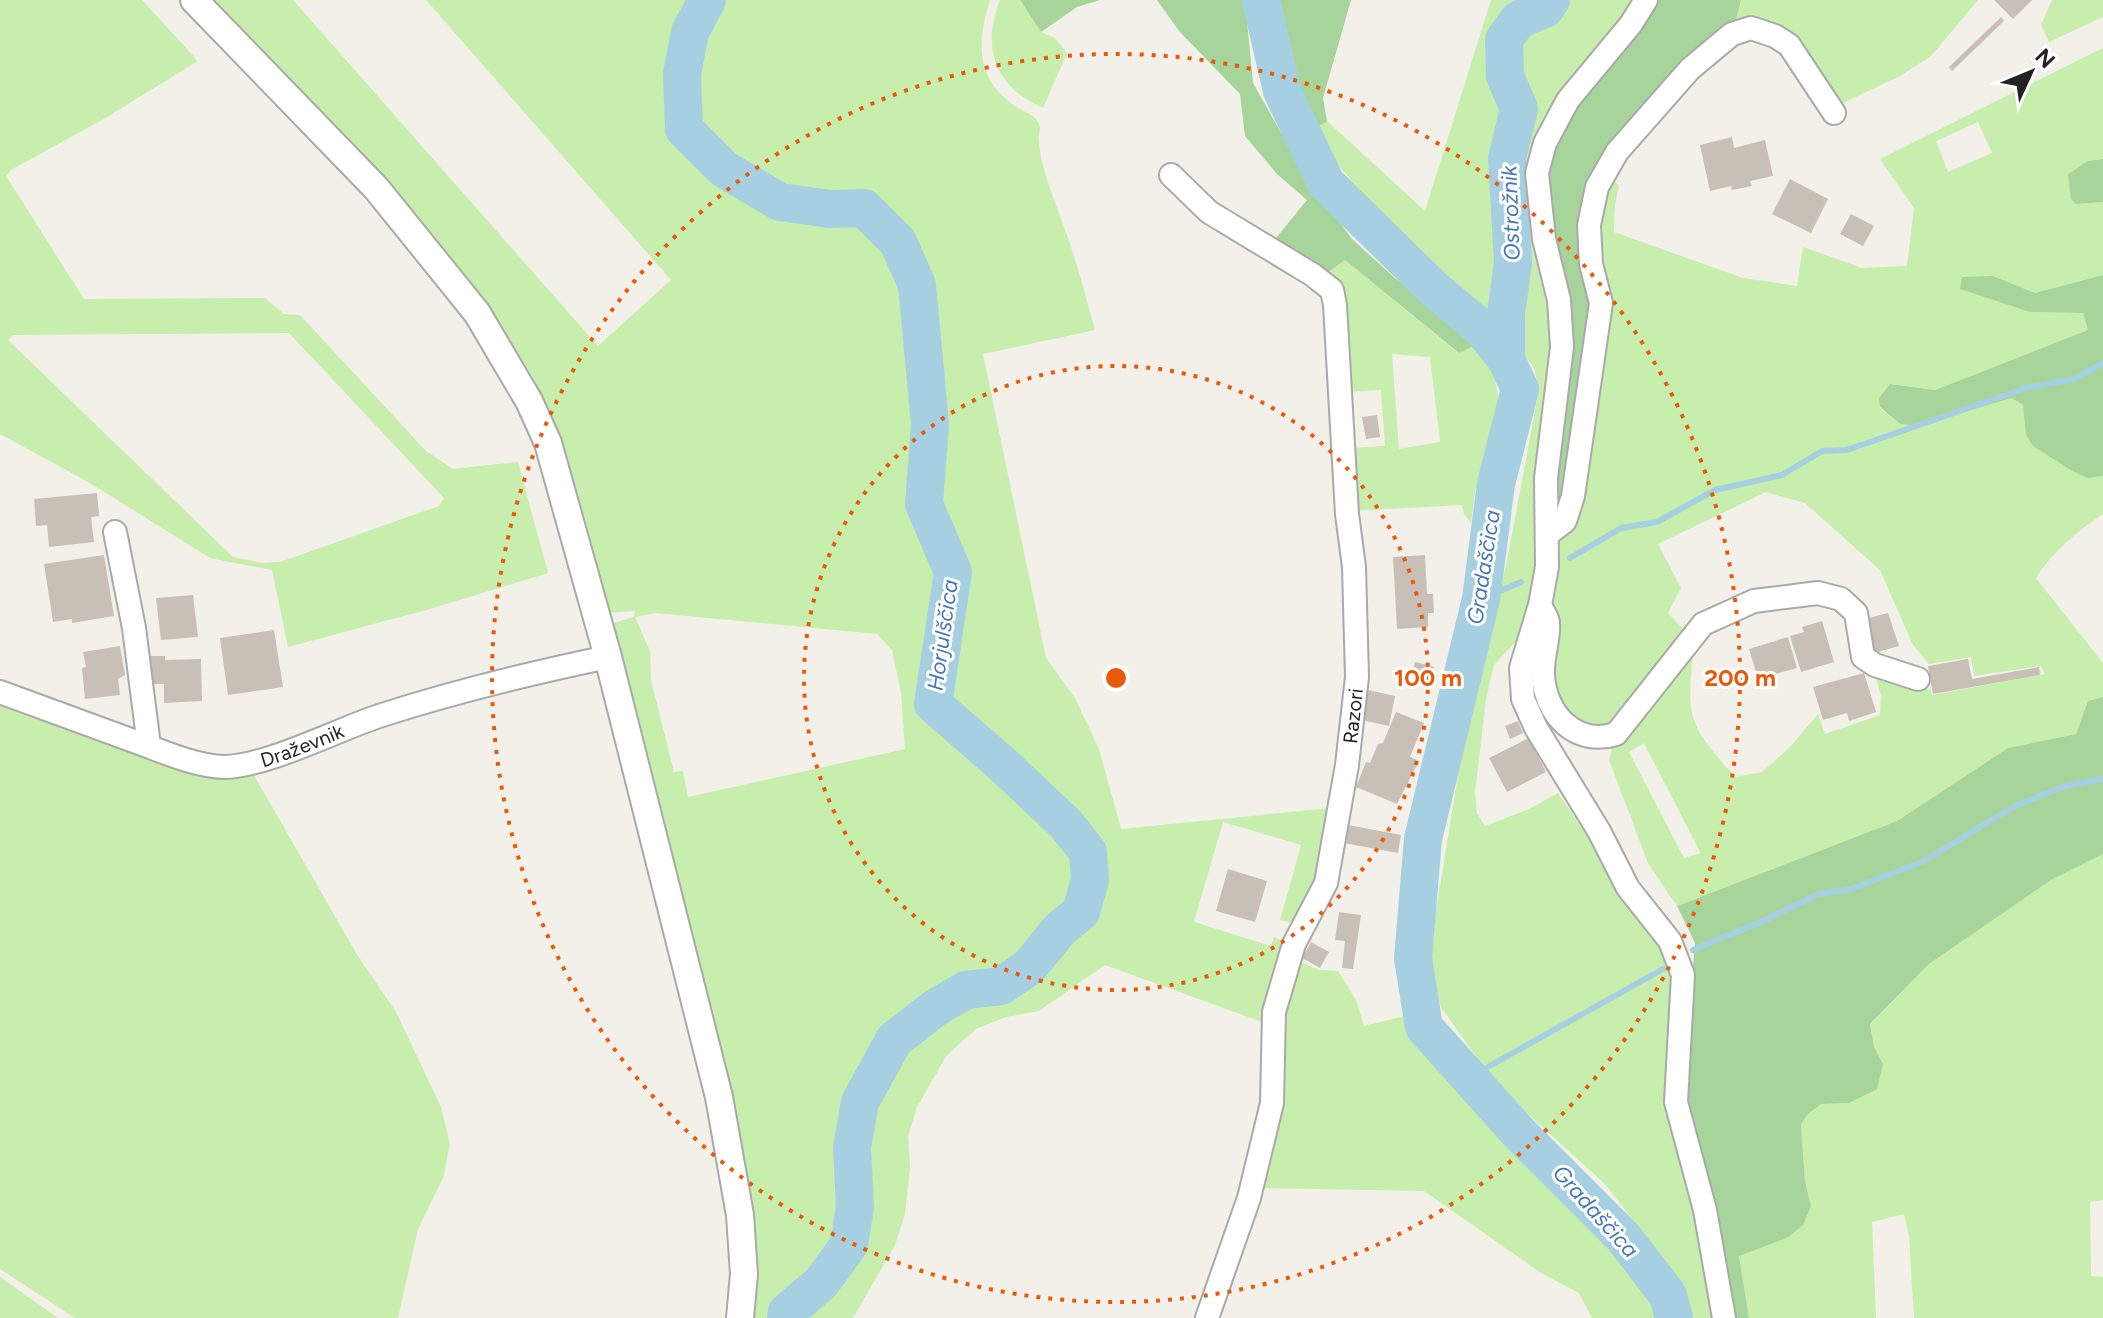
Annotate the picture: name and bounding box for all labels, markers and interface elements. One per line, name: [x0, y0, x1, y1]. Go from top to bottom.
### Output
north arrow: [1991, 32, 2071, 112]
text: N: [2029, 43, 2061, 74]
water label: Ostrožnik: [1495, 164, 1526, 261]
water label: Gradaščica: [1461, 508, 1506, 626]
water label: Horjulščica: [921, 578, 964, 692]
text: 100 m: [1394, 663, 1462, 692]
text: 200 m: [1704, 663, 1776, 692]
centre of rings: [1102, 664, 1130, 692]
street label: Razori: [1338, 687, 1368, 745]
street label: Draževnik: [257, 719, 347, 772]
water label: Gradaščica: [1547, 1159, 1644, 1263]

